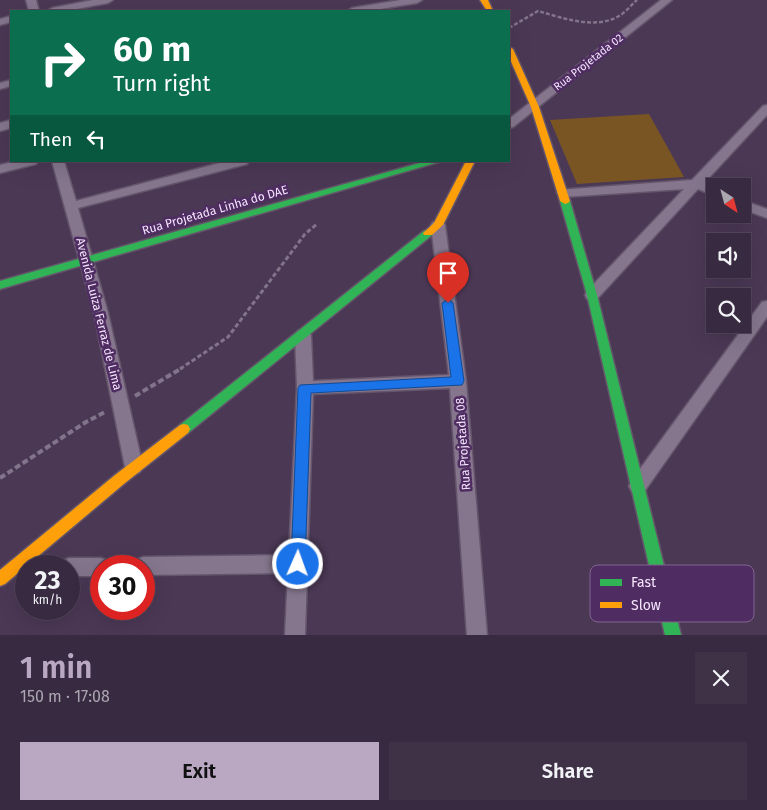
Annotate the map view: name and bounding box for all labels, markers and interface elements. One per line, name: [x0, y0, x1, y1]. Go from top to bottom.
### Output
text: 60 m: [113, 28, 191, 70]
icon: right: [30, 30, 95, 95]
street label: Rua Projetada 02: [551, 31, 626, 93]
text: Turn right: [113, 70, 210, 97]
icon: left: [82, 125, 110, 153]
text: Then: [30, 128, 72, 151]
north arrow: [706, 178, 751, 222]
map controls: [706, 178, 751, 333]
street label: Rua Projetada Linha do DAE: [141, 182, 289, 238]
button: sound: [706, 233, 751, 278]
street label: Avenida Luiza Ferraz de Lima: [73, 236, 125, 392]
pin: [427, 252, 469, 303]
icon: arrive: [434, 259, 462, 287]
button: search: [706, 288, 751, 333]
street label: Rua Projetada 08: [453, 397, 473, 491]
position arrow: [271, 537, 323, 589]
speed limit sign: 30: [90, 555, 155, 620]
legend: [590, 565, 754, 622]
text: 23: [35, 566, 60, 596]
text: Fast: [631, 574, 657, 591]
text: km/h: [33, 593, 62, 607]
text: Slow: [631, 597, 661, 614]
text: 1 min: [20, 650, 92, 686]
button: close: [695, 652, 747, 704]
text: 150 m · 17:08: [20, 687, 110, 706]
button: Exit: [20, 742, 379, 800]
button: Share: [389, 742, 747, 800]

